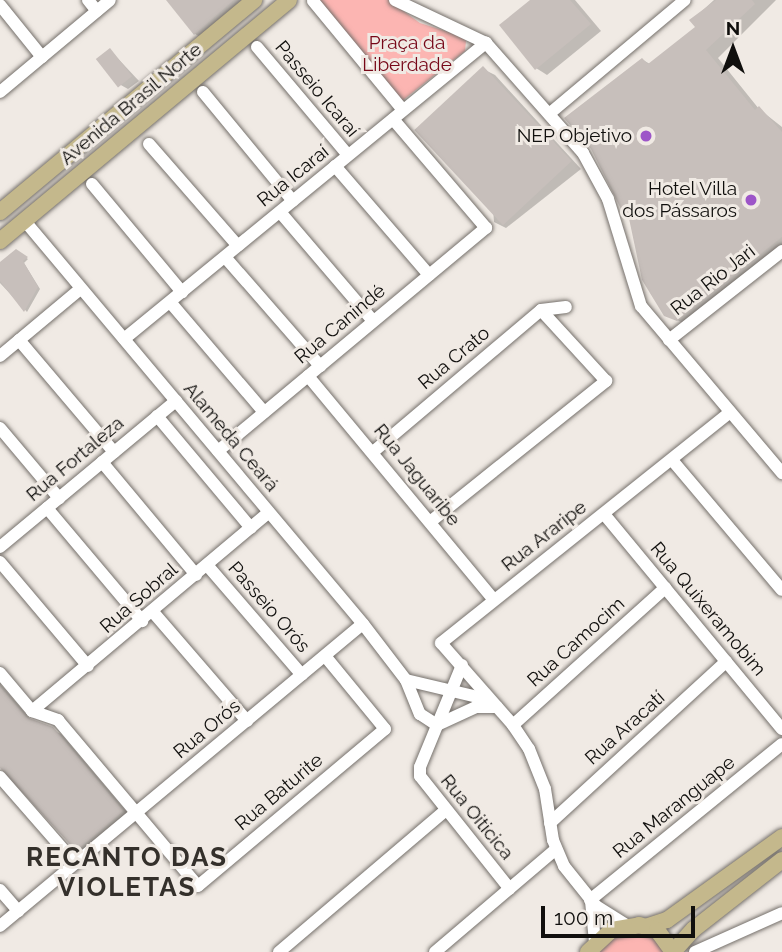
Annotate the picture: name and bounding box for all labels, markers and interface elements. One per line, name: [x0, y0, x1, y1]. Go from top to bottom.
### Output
north arrow: [698, 14, 768, 84]
text: N: [726, 17, 740, 39]
park label: Praça da Liberdade: [362, 32, 452, 76]
street label: Passeio Icaraí: [270, 36, 364, 142]
street label: Avenida Brasil Norte: [55, 38, 207, 170]
place label: NEP Objetivo: [516, 125, 632, 147]
marker: NEP Objetivo: [638, 128, 654, 144]
street label: Rua Icaraí: [253, 140, 333, 212]
place label: Hotel Villa dos Pássaros: [622, 178, 737, 222]
marker: Hotel Villa dos Pássaros: [743, 192, 759, 208]
street label: Rua Rio Jari: [666, 240, 760, 320]
street label: Rua Canindé: [290, 279, 390, 369]
street label: Rua Crato: [414, 322, 494, 394]
street label: Alameda Ceará: [179, 378, 283, 496]
street label: Rua Fortaleza: [22, 412, 128, 506]
street label: Rua Jaguaribe: [369, 419, 465, 531]
street label: Rua Araripe: [497, 496, 591, 576]
street label: Rua Quixeramobim: [645, 537, 771, 681]
street label: Passeio Orós: [223, 557, 315, 657]
street label: Rua Sobral: [95, 558, 183, 638]
street label: Rua Camocim: [523, 592, 629, 692]
street label: Rua Aracatí: [580, 686, 670, 770]
street label: Rua Orós: [169, 695, 245, 763]
street label: Rua Baturite: [231, 749, 327, 835]
street label: Rua Maranguape: [609, 751, 739, 863]
street label: Rua Oiticica: [436, 770, 518, 864]
district label: RECANTO DAS VIOLETAS: [27, 842, 227, 903]
scale bar: [544, 892, 698, 936]
text: 100 m: [554, 905, 613, 930]

